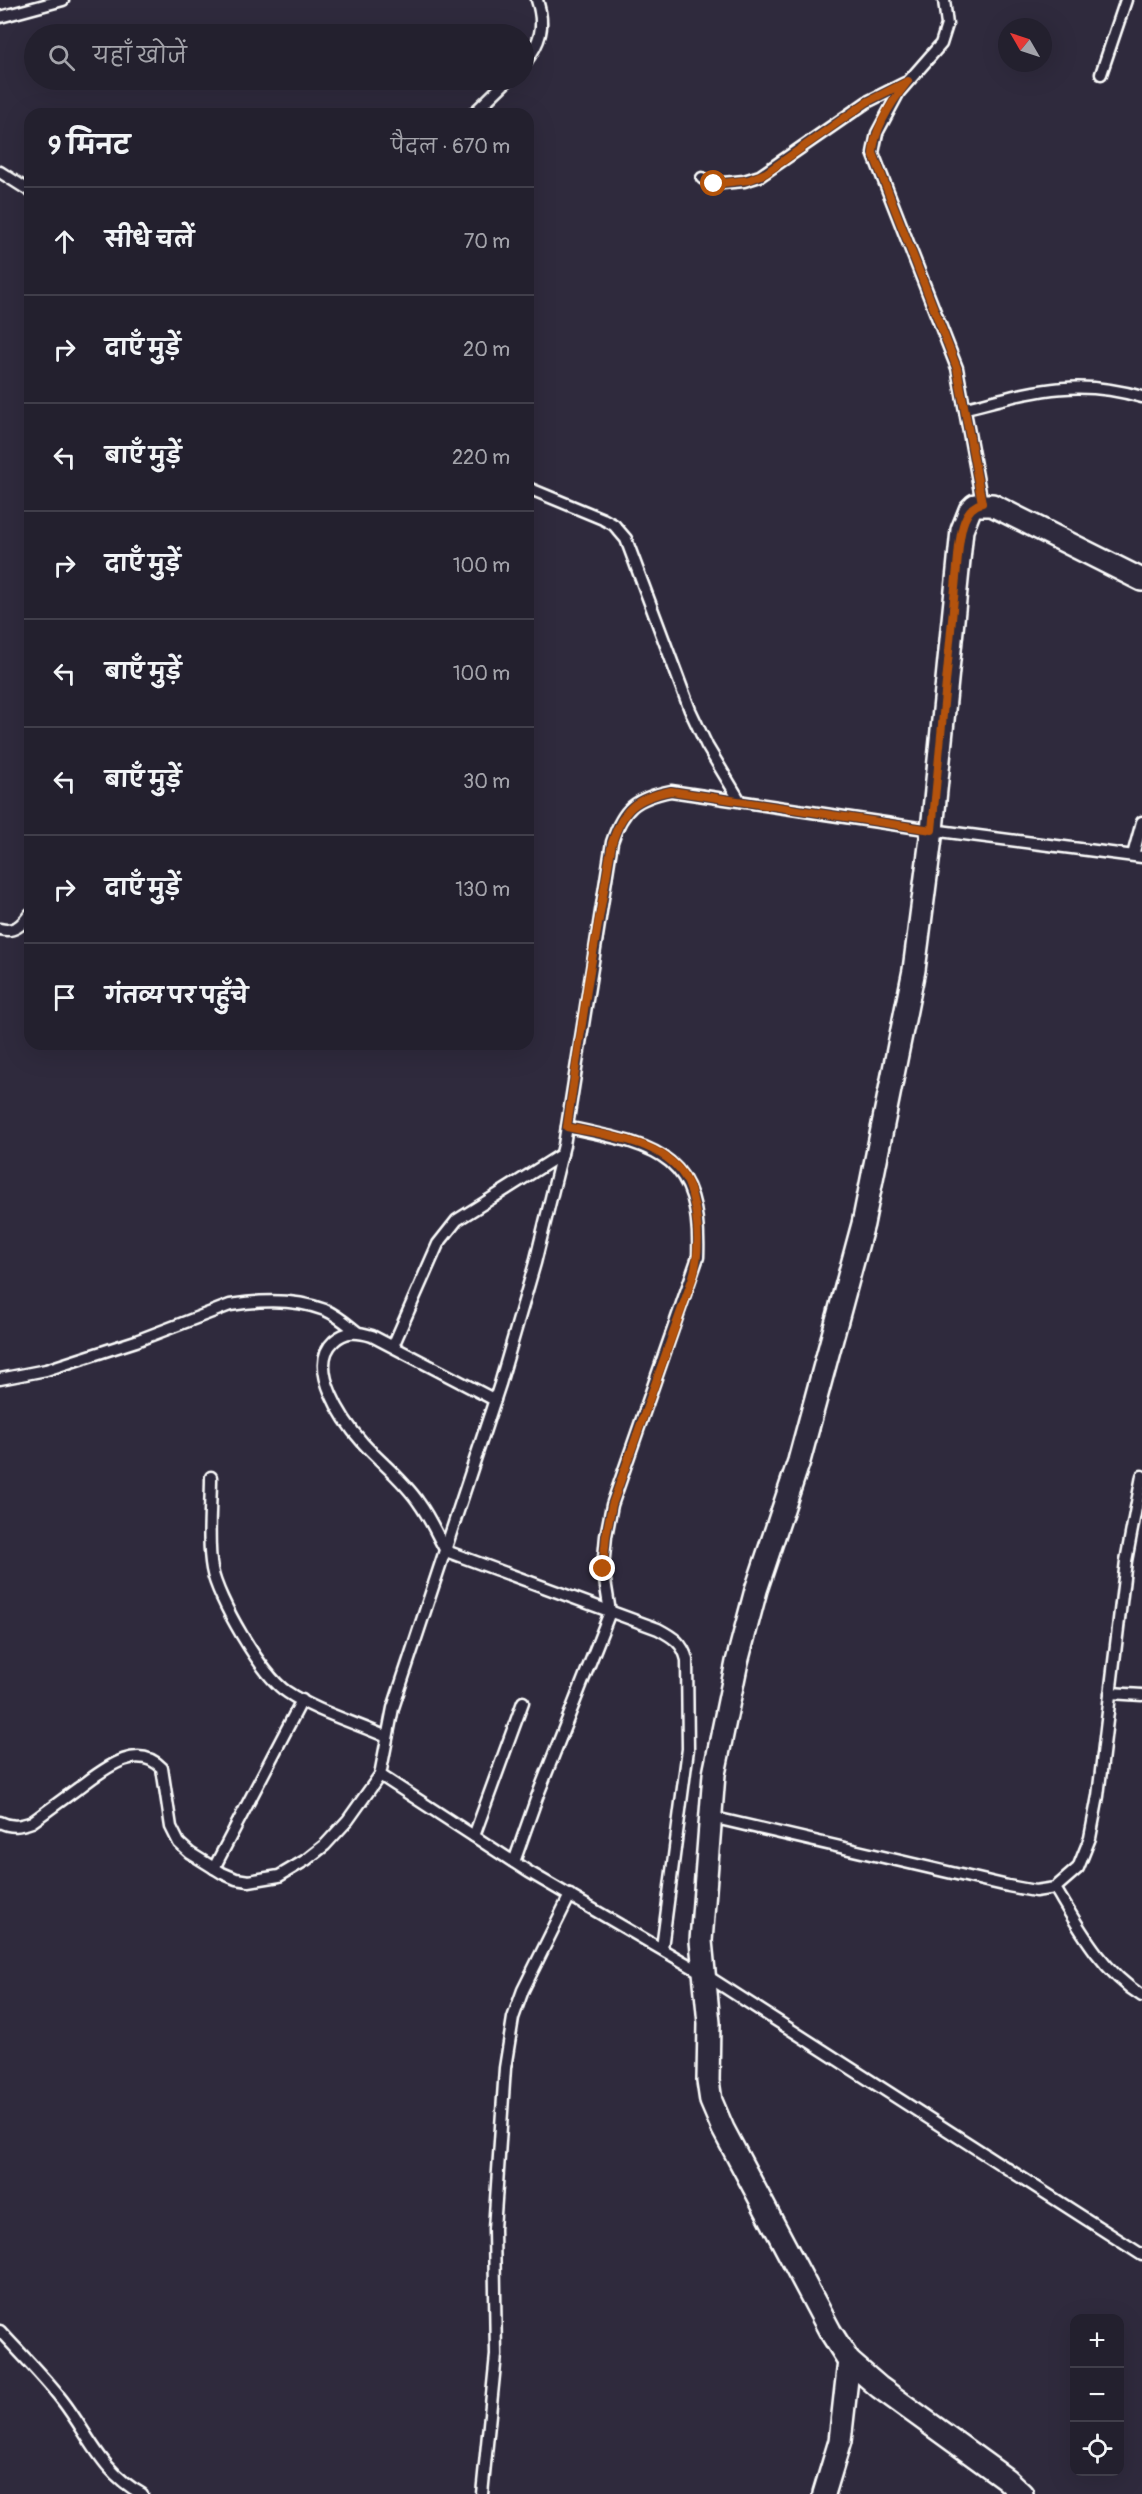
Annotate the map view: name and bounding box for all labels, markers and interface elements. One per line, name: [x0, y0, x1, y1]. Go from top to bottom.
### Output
north arrow: [998, 18, 1052, 72]
search box: [24, 24, 534, 90]
icon: search: [45, 41, 78, 74]
text: यहाँ खोजें: [93, 42, 187, 70]
text: 9 मिनट: [48, 130, 130, 162]
text: पैदल · 670 m: [391, 134, 510, 159]
route start: [700, 170, 726, 196]
icon: ahead: [48, 225, 81, 258]
text: सीधे चलें: [105, 226, 194, 254]
text: 70 m: [464, 229, 510, 254]
icon: right: [48, 333, 81, 366]
text: दाएँ मुड़ें: [105, 334, 181, 362]
text: 20 m: [463, 337, 510, 362]
icon: left: [48, 441, 81, 474]
text: बाएँ मुड़ें: [105, 442, 181, 470]
text: 220 m: [452, 445, 510, 470]
icon: right: [48, 549, 81, 582]
text: दाएँ मुड़ें: [105, 550, 181, 578]
text: 100 m: [453, 553, 510, 578]
icon: left: [48, 657, 81, 690]
text: बाएँ मुड़ें: [105, 658, 181, 686]
text: 100 m: [453, 661, 510, 686]
icon: left: [48, 765, 81, 798]
text: बाएँ मुड़ें: [105, 766, 181, 794]
text: 30 m: [463, 769, 510, 794]
icon: right: [48, 873, 81, 906]
text: दाएँ मुड़ें: [105, 874, 181, 902]
text: 130 m: [455, 877, 510, 902]
icon: arrive: [48, 981, 81, 1014]
text: गंतव्य पर पहुँचे: [105, 982, 248, 1010]
route end: [589, 1555, 615, 1581]
map controls: [1070, 2314, 1124, 2476]
button: +: [1070, 2314, 1124, 2368]
button: −: [1070, 2368, 1124, 2422]
button: locate: [1070, 2422, 1124, 2476]

